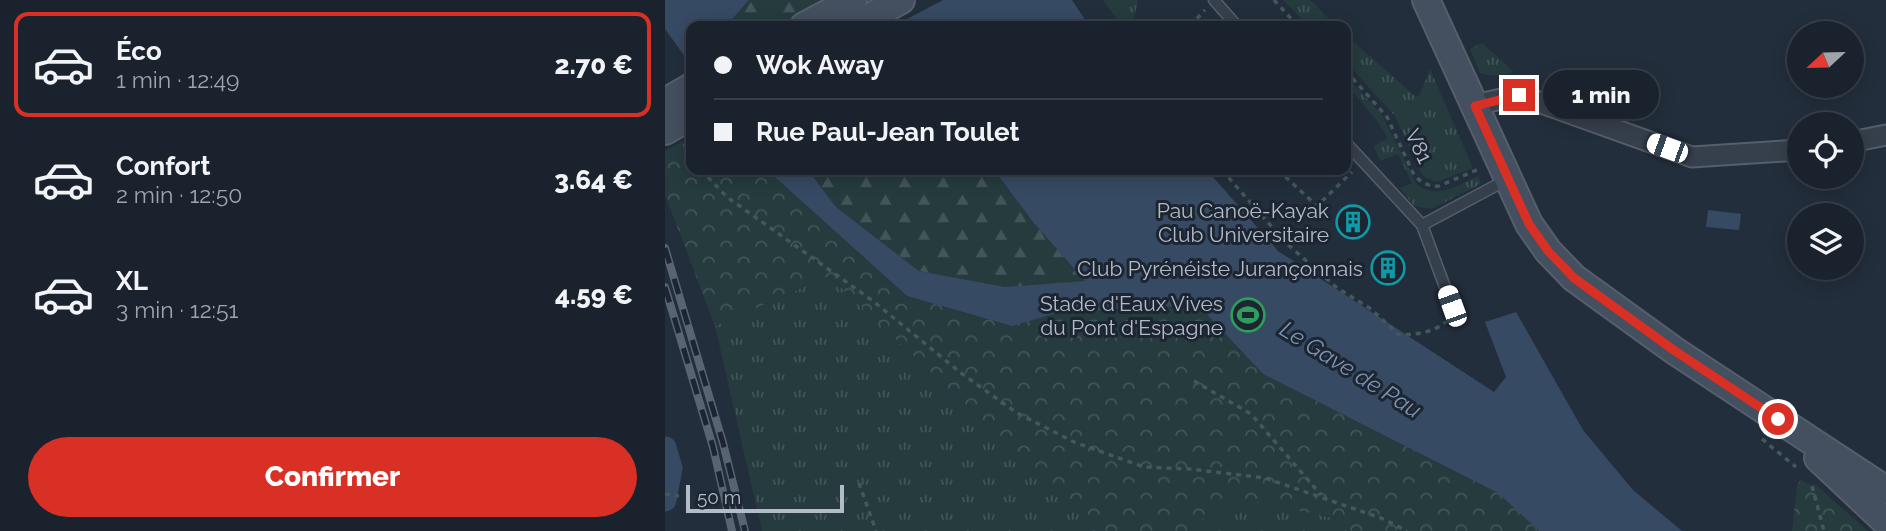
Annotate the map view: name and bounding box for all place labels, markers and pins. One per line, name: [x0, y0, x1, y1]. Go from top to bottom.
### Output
place label: Pau Canoë-Kayak Club Universitaire: [1157, 198, 1329, 247]
building icon: Pau Canoë-Kayak Club Universitaire: [1334, 203, 1372, 241]
building icon: Club Pyrénéiste Jurançonnais: [1369, 249, 1407, 287]
place label: Club Pyrénéiste Jurançonnais: [1077, 256, 1363, 281]
place label: Stade d'Eaux Vives du Pont d'Espagne: [1040, 291, 1223, 340]
sports icon: Stade d'Eaux Vives du Pont d'Espagne: [1229, 296, 1267, 334]

